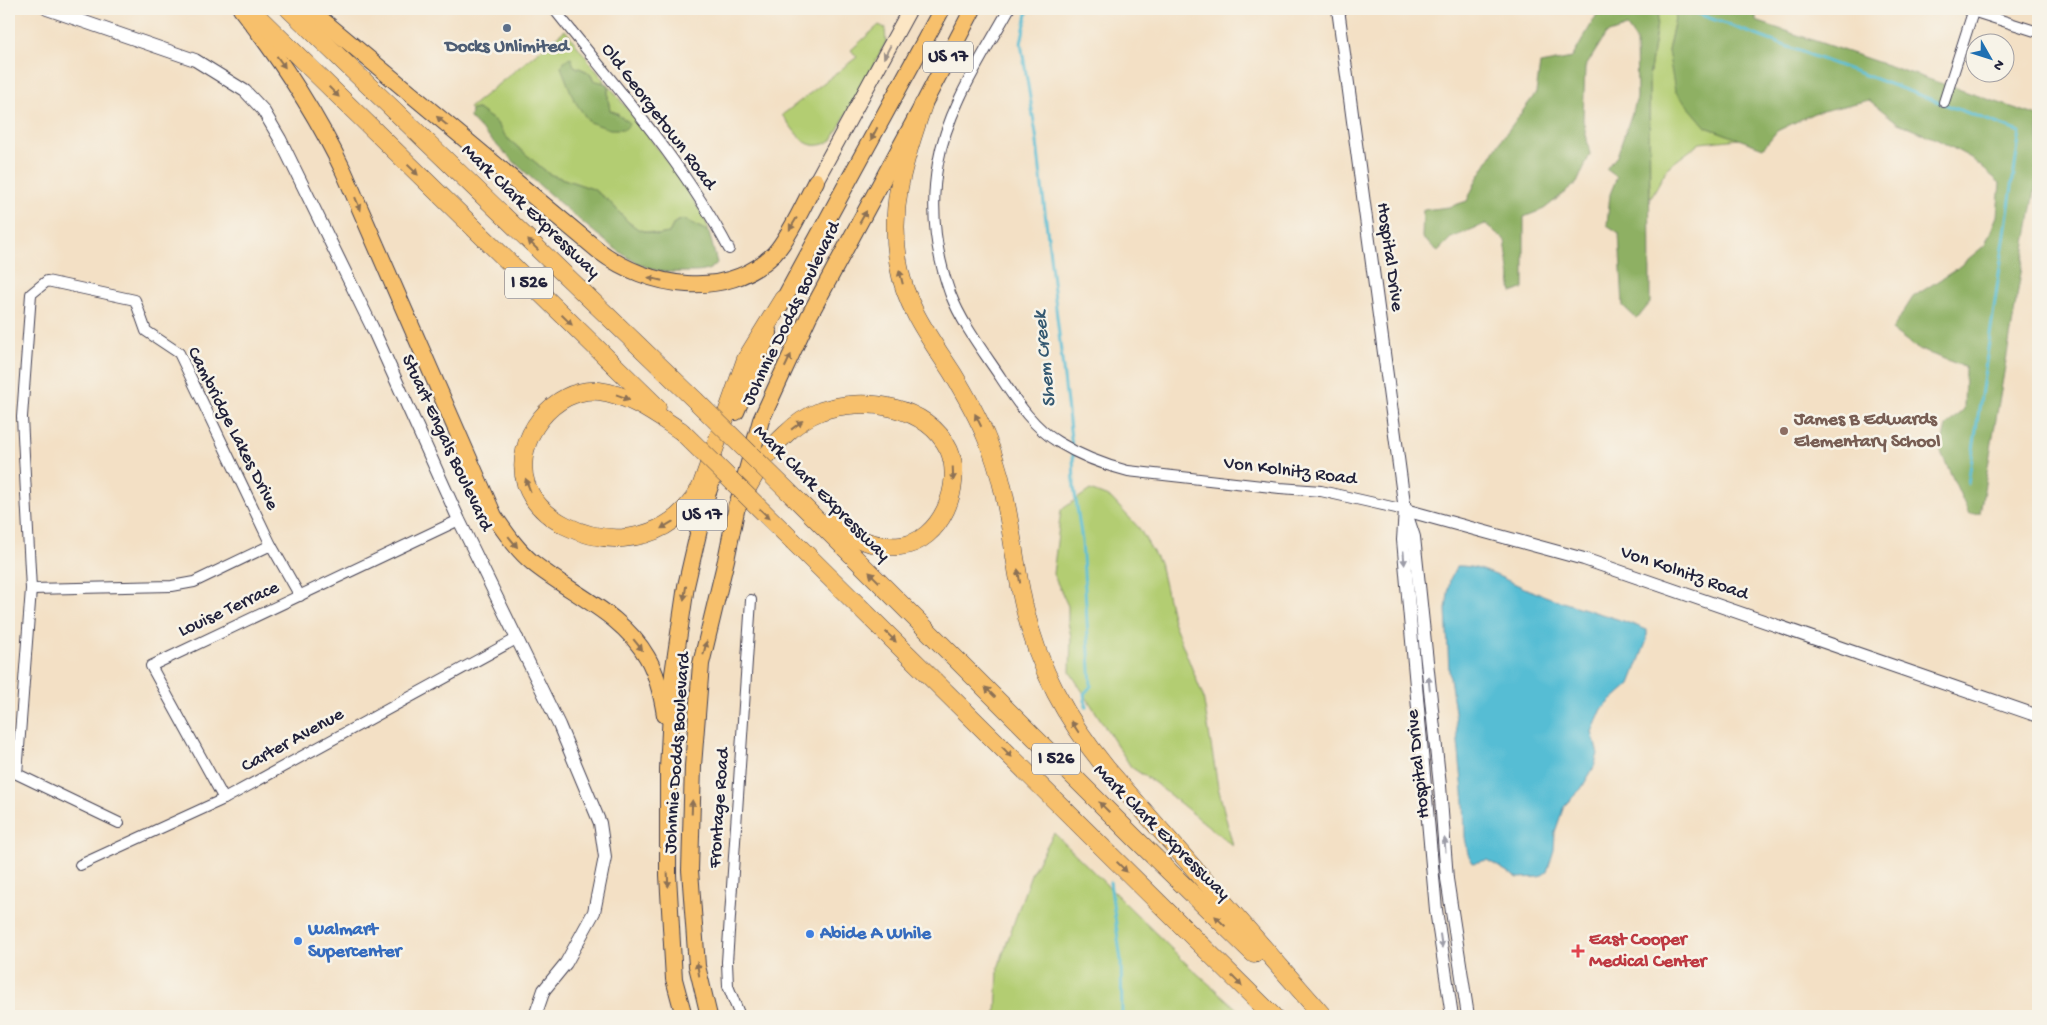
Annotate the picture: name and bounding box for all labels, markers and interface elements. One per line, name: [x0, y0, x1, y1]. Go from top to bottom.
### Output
marker: Docks Unlimited: [501, 22, 513, 34]
north arrow: [1964, 32, 2014, 82]
place label: Docks Unlimited: [443, 36, 570, 59]
street label: Old Georgetown Road: [595, 39, 722, 196]
road number: US 17: [923, 42, 973, 72]
one-way arrow: [882, 45, 891, 58]
one-way arrow: [276, 55, 286, 69]
text: N: [1989, 56, 2008, 74]
one-way arrow: [328, 86, 340, 98]
one-way arrow: [436, 115, 449, 126]
one-way arrow: [870, 127, 878, 142]
street label: Mark Clark Expressway: [456, 140, 605, 285]
one-way arrow: [406, 164, 418, 176]
one-way arrow: [355, 197, 363, 211]
street label: Hospital Drive: [1370, 201, 1408, 313]
one-way arrow: [858, 210, 867, 223]
street label: Johnnie Dodds Boulevard: [737, 217, 847, 410]
one-way arrow: [788, 218, 797, 231]
one-way arrow: [527, 239, 539, 251]
road number: I 526: [505, 268, 553, 298]
one-way arrow: [897, 270, 905, 285]
one-way arrow: [648, 275, 663, 283]
water label: Shem Creek: [1029, 308, 1062, 408]
one-way arrow: [560, 313, 572, 325]
street label: Cambridge Lakes Drive: [181, 344, 283, 515]
street label: Stuart Engals Boulevard: [395, 351, 498, 537]
one-way arrow: [784, 354, 792, 368]
one-way arrow: [616, 393, 631, 401]
place label: James B Edwards Elementary School: [1793, 409, 1940, 454]
one-way arrow: [974, 413, 982, 427]
one-way arrow: [790, 420, 804, 430]
street label: Mark Clark Expressway: [748, 421, 895, 568]
marker: James B Edwards Elementary School: [1778, 425, 1790, 437]
street label: Von Kolnitz Road: [1221, 452, 1360, 492]
one-way arrow: [949, 466, 957, 482]
one-way arrow: [524, 477, 532, 492]
road number: US 17: [677, 500, 727, 530]
one-way arrow: [759, 507, 771, 519]
one-way arrow: [660, 521, 673, 530]
one-way arrow: [508, 535, 519, 548]
street label: Von Kolnitz Road: [1616, 541, 1753, 607]
one-way arrow: [1401, 550, 1409, 566]
one-way arrow: [1015, 568, 1023, 584]
one-way arrow: [869, 571, 881, 583]
street label: Louise Terrace: [175, 577, 283, 643]
one-way arrow: [681, 585, 689, 601]
one-way arrow: [885, 631, 897, 643]
one-way arrow: [632, 638, 643, 651]
one-way arrow: [701, 640, 709, 655]
street label: Johnnie Dodds Boulevard: [659, 650, 697, 855]
one-way arrow: [1425, 675, 1433, 691]
one-way arrow: [984, 686, 996, 698]
street label: Carter Avenue: [238, 703, 348, 779]
street label: Hospital Drive: [1402, 708, 1436, 820]
one-way arrow: [1070, 721, 1080, 734]
road number: I 526: [1032, 744, 1080, 774]
street label: Frontage Road: [704, 745, 736, 870]
one-way arrow: [1001, 745, 1013, 757]
street label: Mark Clark Expressway: [1088, 760, 1235, 907]
one-way arrow: [688, 798, 696, 814]
one-way arrow: [1098, 801, 1110, 813]
one-way arrow: [1440, 837, 1448, 853]
one-way arrow: [1115, 861, 1127, 873]
one-way arrow: [665, 872, 673, 888]
one-way arrow: [1214, 915, 1226, 927]
place label: Walmart Supercenter: [307, 919, 403, 964]
place label: Abide A While: [819, 923, 932, 946]
marker: Abide A While: [804, 928, 816, 940]
place label: East Cooper Medical Center: [1589, 929, 1709, 974]
one-way arrow: [1437, 933, 1445, 949]
marker: Walmart Supercenter: [292, 935, 304, 947]
marker: East Cooper Medical Center: [1571, 944, 1585, 958]
one-way arrow: [694, 960, 702, 976]
one-way arrow: [1231, 975, 1243, 987]

